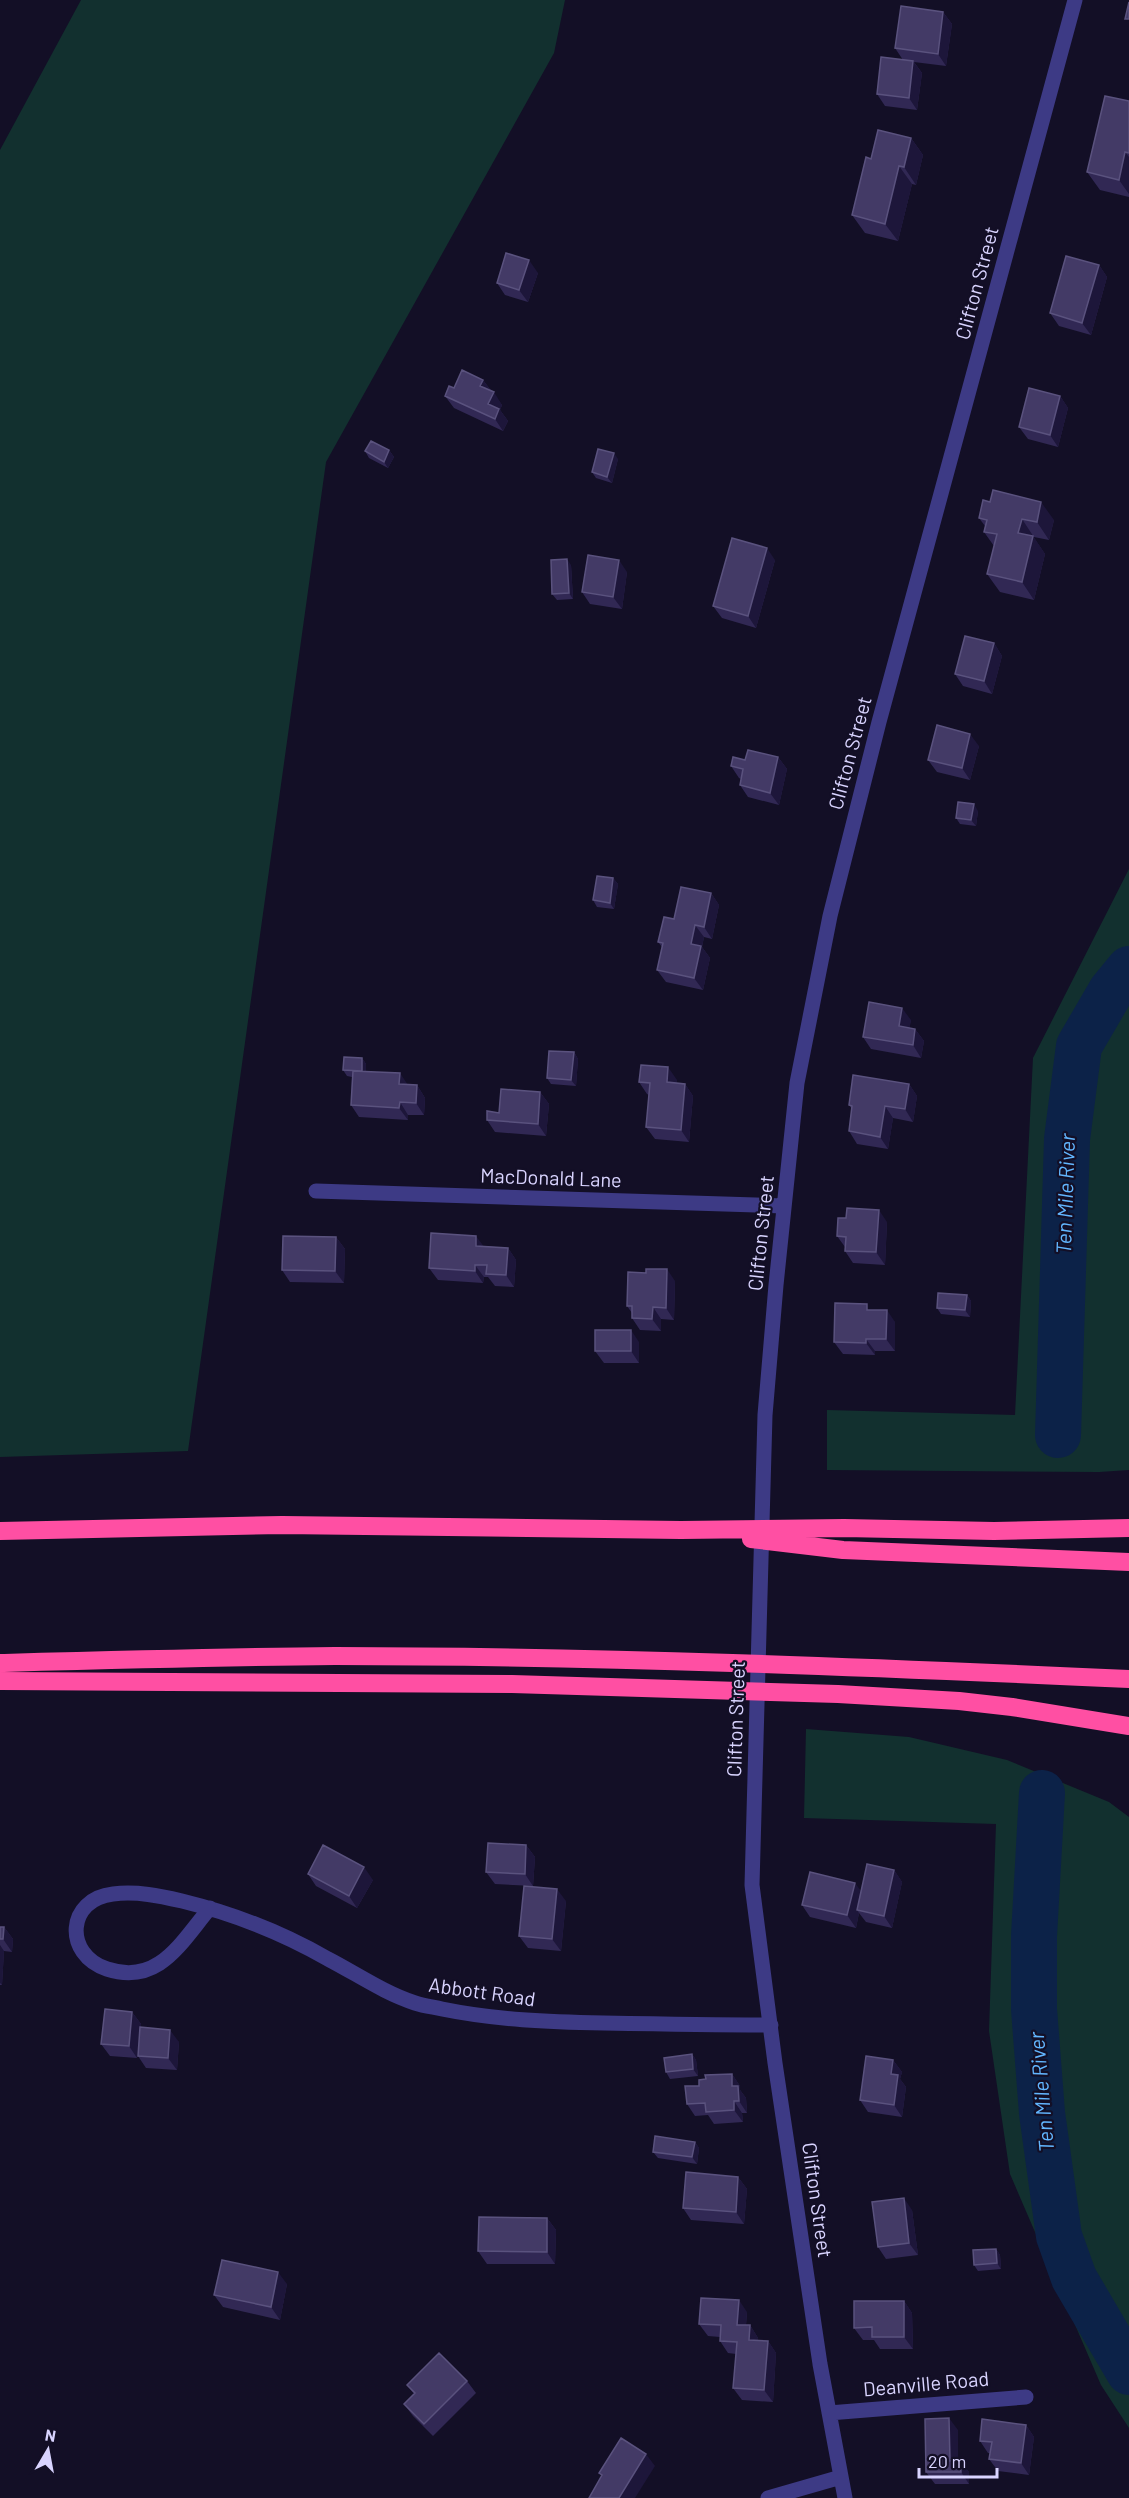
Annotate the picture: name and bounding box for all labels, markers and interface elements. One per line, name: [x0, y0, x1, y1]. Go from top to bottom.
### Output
street label: Clifton Street: [949, 223, 1003, 342]
street label: Clifton Street: [822, 693, 876, 812]
water label: Ten Mile River: [1050, 1133, 1079, 1255]
street label: MacDonald Lane: [480, 1163, 622, 1191]
street label: Clifton Street: [742, 1174, 778, 1292]
street label: Clifton Street: [721, 1660, 749, 1777]
street label: Abbott Road: [427, 1972, 537, 2010]
water label: Ten Mile River: [1023, 2030, 1058, 2153]
street label: Clifton Street: [798, 2141, 838, 2259]
street label: Deanville Road: [862, 2366, 990, 2400]
north arrow: [18, 2420, 78, 2480]
text: N: [44, 2424, 58, 2445]
scale bar: [919, 2441, 997, 2479]
text: 20 m: [928, 2450, 966, 2472]

